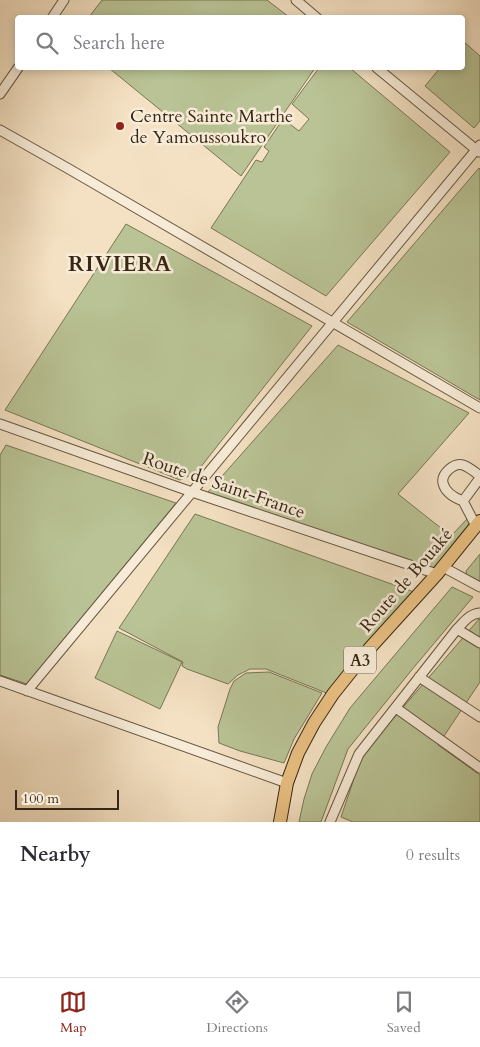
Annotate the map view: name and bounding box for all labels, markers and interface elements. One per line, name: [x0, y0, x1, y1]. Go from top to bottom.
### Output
search box: [15, 15, 465, 70]
icon: search: [33, 29, 61, 57]
text: Search here: [73, 30, 165, 56]
place label: Centre Sainte Marthe de Yamoussoukro: [130, 104, 293, 150]
marker: Centre Sainte Marthe de Yamoussoukro: [114, 120, 126, 132]
district label: RIVIERA: [68, 249, 172, 279]
street label: Route de Saint-France: [139, 446, 308, 525]
street label: Route de Bouaké: [354, 523, 459, 638]
road number: A3: [344, 646, 376, 674]
scale bar: [15, 787, 119, 810]
text: 100 m: [22, 789, 59, 808]
text: Nearby: [20, 840, 91, 869]
text: 0 results: [406, 844, 460, 866]
tab: Map: [59, 988, 87, 1037]
tab: Directions: [206, 988, 268, 1037]
tab: Saved: [387, 988, 421, 1037]

